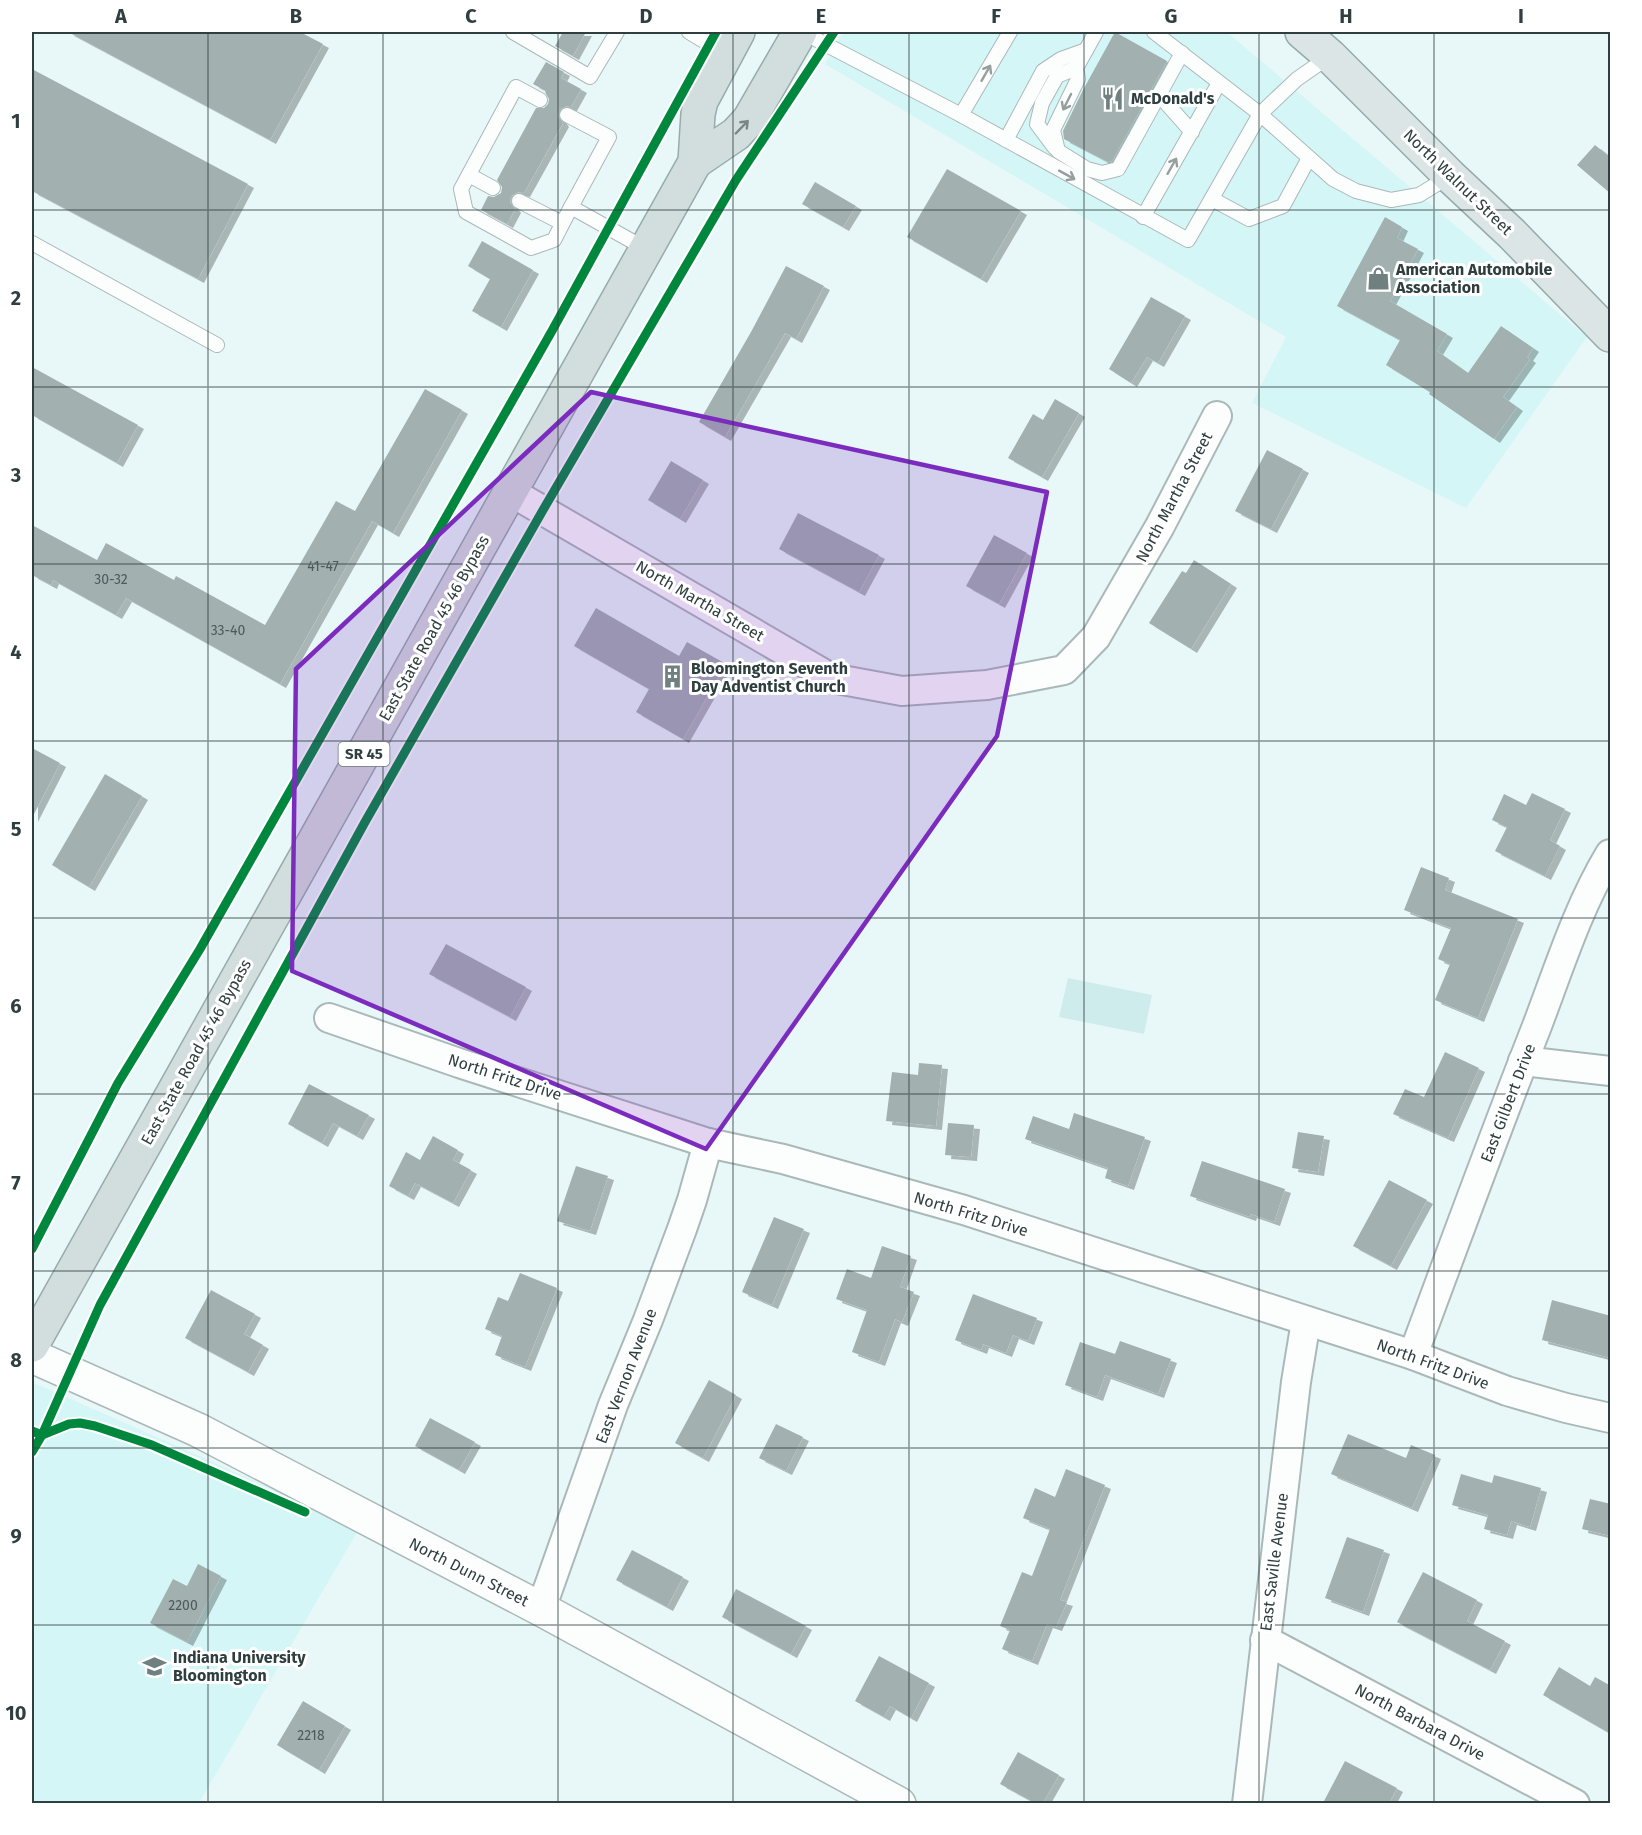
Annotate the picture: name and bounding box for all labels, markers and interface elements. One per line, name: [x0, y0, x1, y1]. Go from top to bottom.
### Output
text: A: [114, 4, 128, 28]
text: B: [290, 4, 302, 28]
text: C: [465, 4, 477, 28]
text: D: [639, 4, 653, 28]
text: E: [816, 4, 826, 28]
text: F: [991, 4, 1001, 28]
text: G: [1165, 4, 1177, 28]
text: H: [1339, 4, 1353, 28]
text: I: [1518, 4, 1524, 28]
one-way arrow: [980, 65, 992, 82]
restaurant icon: McDonald's: [1100, 85, 1126, 111]
place label: McDonald's: [1131, 89, 1215, 108]
one-way arrow: [1060, 93, 1072, 111]
text: 1: [11, 109, 21, 133]
one-way arrow: [735, 120, 749, 135]
street label: North Walnut Street: [1400, 125, 1517, 239]
one-way arrow: [1167, 158, 1179, 175]
one-way arrow: [1058, 169, 1075, 181]
place label: American Automobile Association: [1395, 260, 1552, 297]
shop icon: American Automobile Association: [1365, 265, 1391, 291]
text: 2: [11, 286, 21, 310]
street label: North Martha Street: [1132, 428, 1216, 565]
text: 3: [10, 463, 21, 487]
street label: East State Road 45 46 Bypass: [375, 532, 493, 724]
street label: North Martha Street: [633, 557, 768, 646]
house number: 41-47: [307, 558, 339, 575]
house number: 30-32: [94, 571, 128, 588]
house number: 33-40: [211, 622, 246, 639]
text: 4: [10, 640, 22, 664]
place label: Bloomington Seventh Day Adventist Church: [691, 659, 848, 696]
building icon: Bloomington Seventh Day Adventist Church: [660, 664, 686, 690]
road number: SR 45: [338, 742, 389, 766]
text: 5: [11, 817, 22, 841]
street label: East State Road 45 46 Bypass: [137, 956, 255, 1148]
text: 6: [10, 994, 22, 1018]
street label: East Gilbert Drive: [1477, 1041, 1539, 1165]
street label: North Fritz Drive: [446, 1050, 564, 1104]
text: 7: [11, 1171, 21, 1195]
street label: North Fritz Drive: [912, 1188, 1030, 1240]
street label: East Vernon Avenue: [591, 1306, 661, 1446]
street label: North Fritz Drive: [1374, 1335, 1492, 1393]
text: 8: [10, 1348, 22, 1372]
street label: East Saville Avenue: [1256, 1492, 1292, 1632]
text: 9: [10, 1524, 22, 1548]
street label: North Dunn Street: [406, 1534, 532, 1610]
house number: 2200: [168, 1597, 198, 1614]
place label: Indiana University Bloomington: [173, 1648, 306, 1685]
school or university icon: Indiana University Bloomington: [142, 1653, 168, 1679]
street label: North Barbara Drive: [1352, 1680, 1488, 1764]
text: 10: [6, 1701, 26, 1725]
house number: 2218: [297, 1727, 325, 1744]

